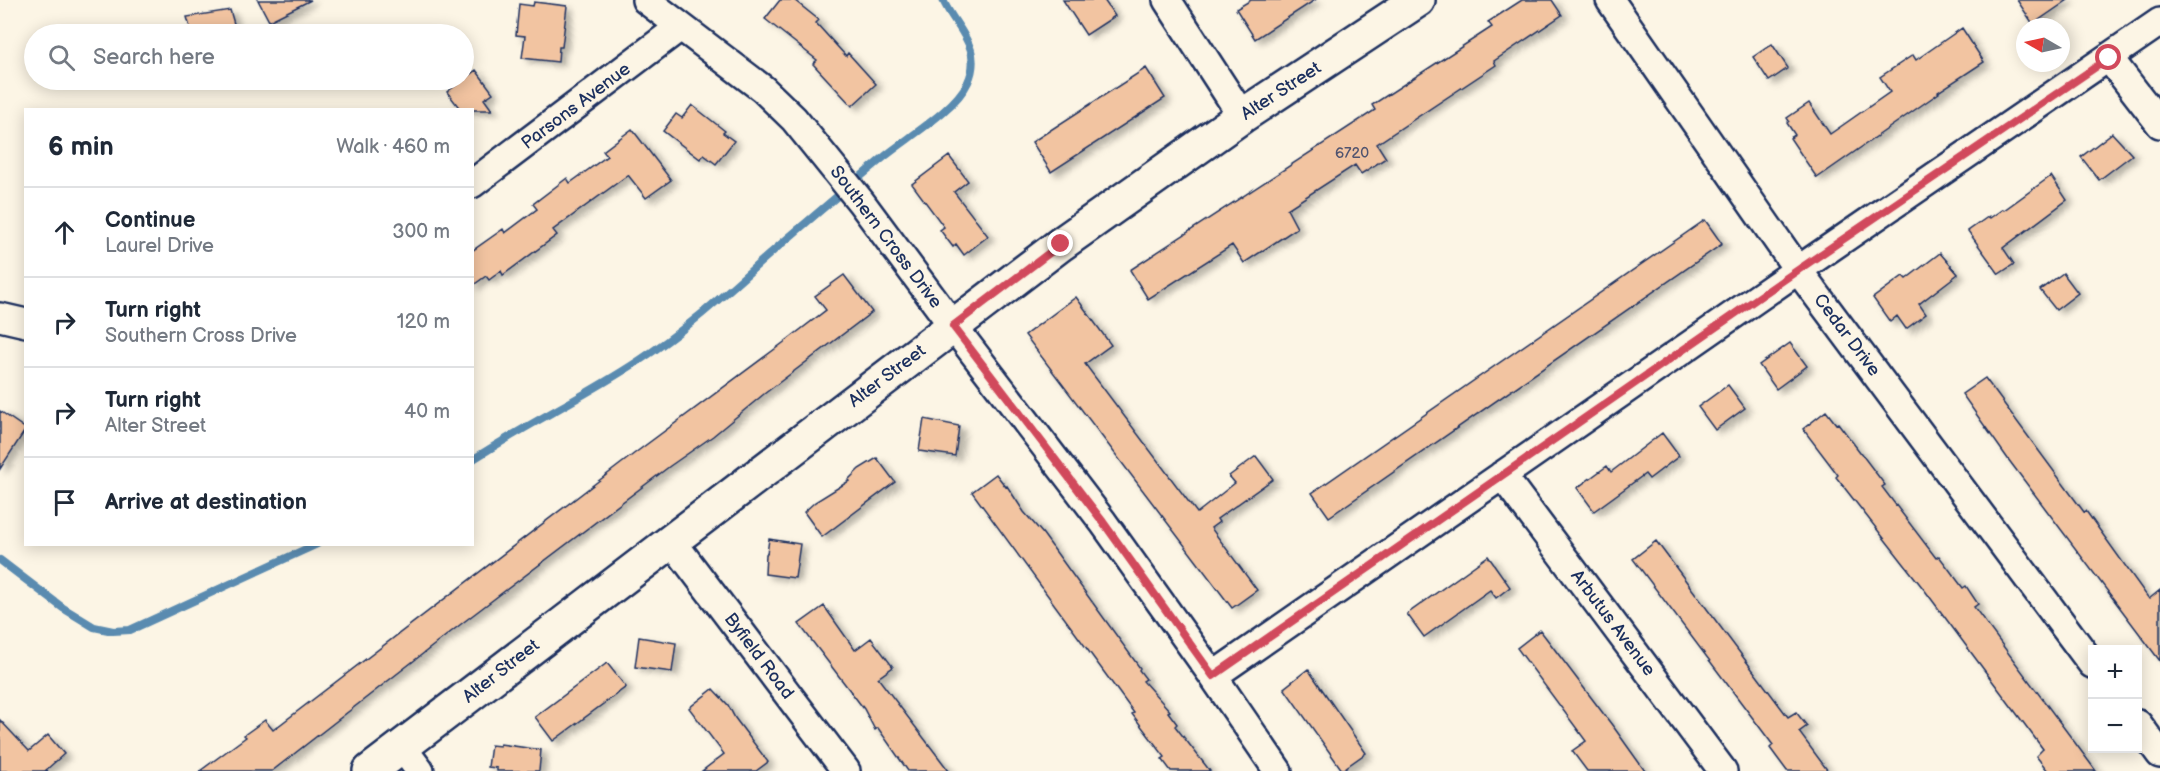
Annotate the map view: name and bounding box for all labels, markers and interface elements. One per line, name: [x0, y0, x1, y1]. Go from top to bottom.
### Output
north arrow: [2016, 18, 2070, 72]
search box: [24, 24, 474, 90]
icon: search: [45, 41, 78, 74]
text: Search here: [93, 44, 215, 71]
route start: [2095, 44, 2121, 70]
street label: Alter Street: [1237, 57, 1325, 125]
street label: Parsons Avenue: [517, 58, 635, 154]
text: 6 min: [48, 132, 114, 163]
text: Walk · 460 m: [336, 135, 450, 159]
house number: 6720: [1335, 144, 1369, 163]
street label: Southern Cross Drive: [826, 162, 947, 313]
text: Continue: [105, 207, 195, 234]
icon: ahead: [48, 216, 81, 249]
text: 300 m: [392, 220, 450, 244]
route end: [1047, 230, 1073, 256]
text: Laurel Drive: [105, 234, 214, 258]
street label: Cedar Drive: [1809, 290, 1885, 381]
text: Turn right: [105, 297, 201, 324]
icon: right: [48, 306, 81, 339]
text: 120 m: [397, 310, 450, 334]
text: Southern Cross Drive: [105, 324, 297, 348]
street label: Alter Street: [844, 340, 930, 412]
text: Turn right: [105, 387, 201, 414]
icon: right: [48, 396, 81, 429]
text: 40 m: [404, 400, 450, 424]
text: Alter Street: [105, 414, 206, 438]
icon: arrive: [48, 486, 81, 519]
text: Arrive at destination: [105, 489, 307, 516]
street label: Arbutus Avenue: [1566, 566, 1660, 680]
street label: Byfield Road: [720, 609, 798, 703]
street label: Alter Street: [459, 634, 544, 707]
map controls: [2088, 645, 2142, 753]
button: +: [2088, 645, 2142, 699]
button: −: [2088, 699, 2142, 753]

